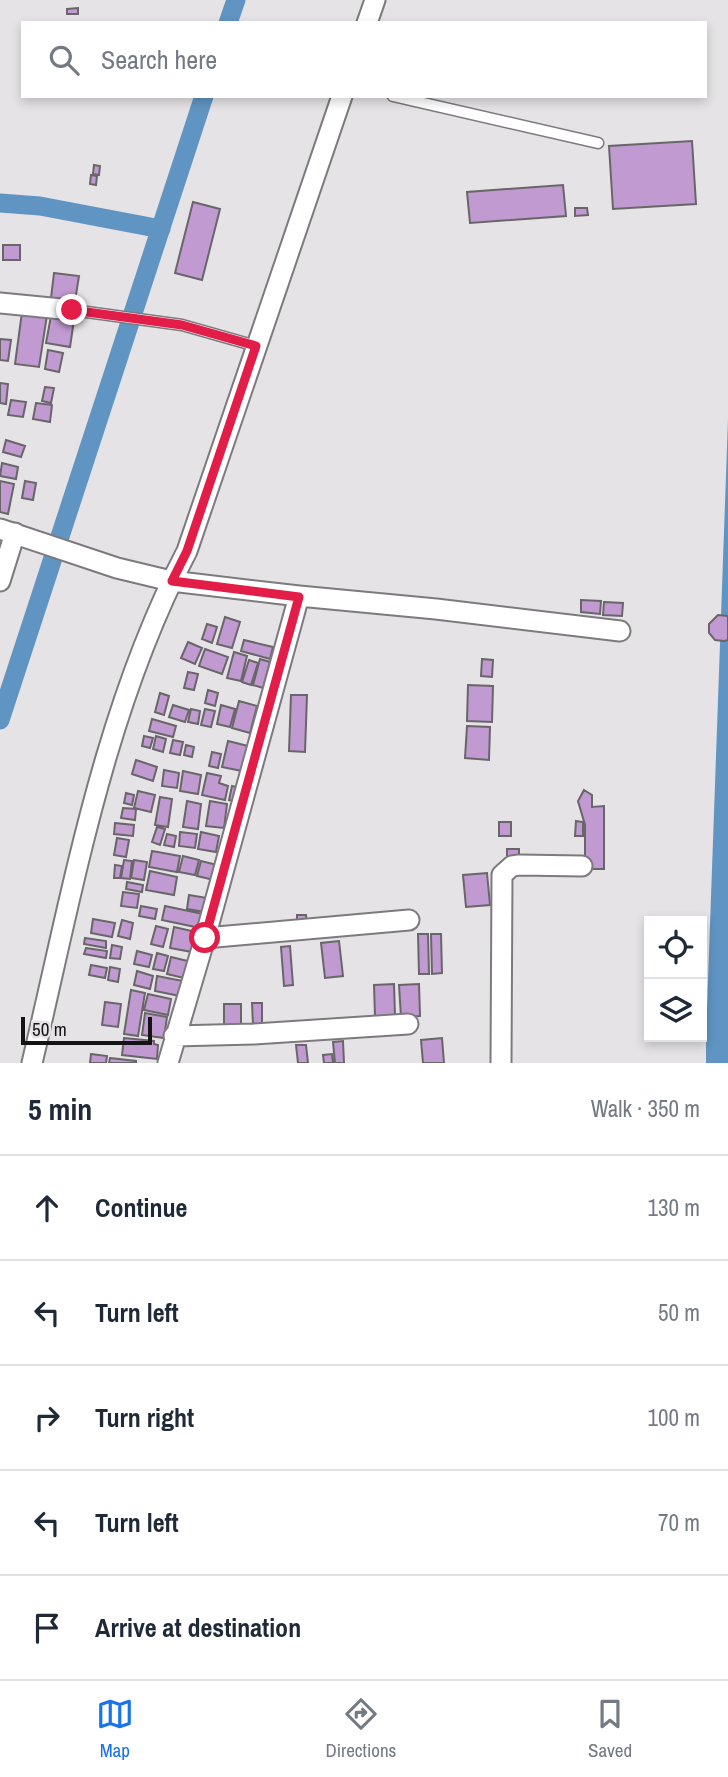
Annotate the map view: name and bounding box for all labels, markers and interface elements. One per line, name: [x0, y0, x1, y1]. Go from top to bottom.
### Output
search box: [21, 21, 707, 98]
icon: search: [45, 41, 83, 79]
text: Search here: [101, 42, 217, 77]
route end: [56, 294, 87, 325]
map controls: [644, 916, 707, 1042]
button: locate: [644, 916, 707, 979]
route start: [189, 922, 220, 953]
button: layers: [644, 979, 707, 1042]
scale bar: [21, 1014, 152, 1046]
text: 50 m: [32, 1016, 67, 1042]
text: 5 min: [28, 1089, 92, 1129]
text: Walk · 350 m: [591, 1093, 700, 1124]
icon: ahead: [28, 1189, 66, 1227]
text: Continue: [95, 1190, 187, 1225]
text: 130 m: [648, 1192, 700, 1223]
icon: left: [28, 1294, 66, 1332]
text: Turn left: [95, 1295, 179, 1330]
text: 50 m: [658, 1297, 700, 1328]
icon: right: [28, 1399, 66, 1437]
text: Turn right: [95, 1400, 194, 1435]
text: 100 m: [648, 1402, 700, 1433]
icon: left: [28, 1504, 66, 1542]
text: Turn left: [95, 1505, 179, 1540]
text: 70 m: [658, 1507, 700, 1538]
icon: arrive: [28, 1609, 66, 1647]
text: Arrive at destination: [95, 1610, 301, 1645]
tab: Map: [96, 1695, 134, 1763]
tab: Directions: [325, 1695, 396, 1763]
tab: Saved: [588, 1695, 632, 1763]

